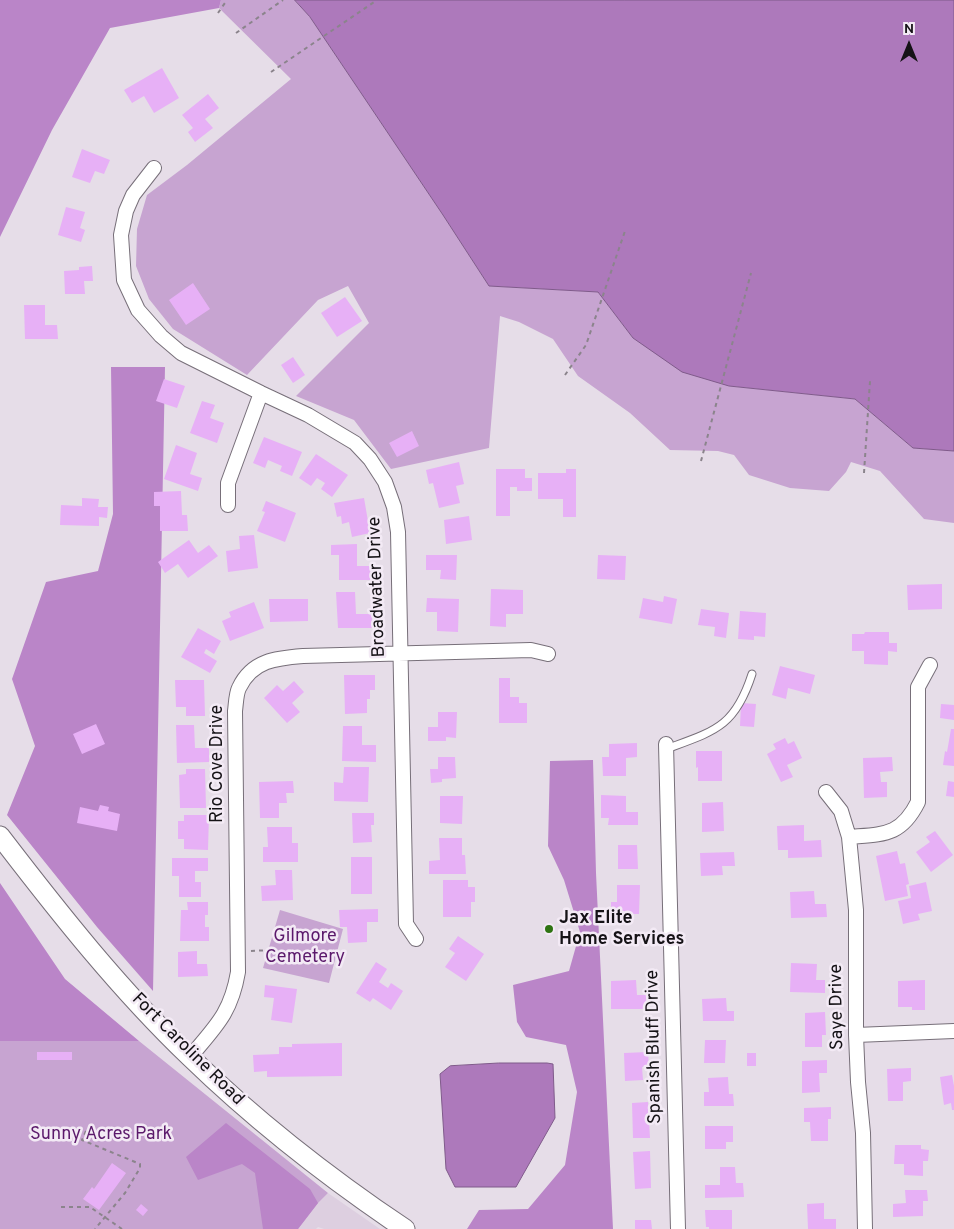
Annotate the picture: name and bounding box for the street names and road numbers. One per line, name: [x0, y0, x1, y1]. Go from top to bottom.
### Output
street label: Broadwater Drive: [365, 516, 391, 658]
street label: Rio Cove Drive: [207, 705, 229, 823]
street label: Saye Drive: [826, 964, 850, 1050]
street label: Spanish Bluff Drive: [643, 970, 667, 1124]
street label: Fort Caroline Road: [126, 989, 248, 1111]

